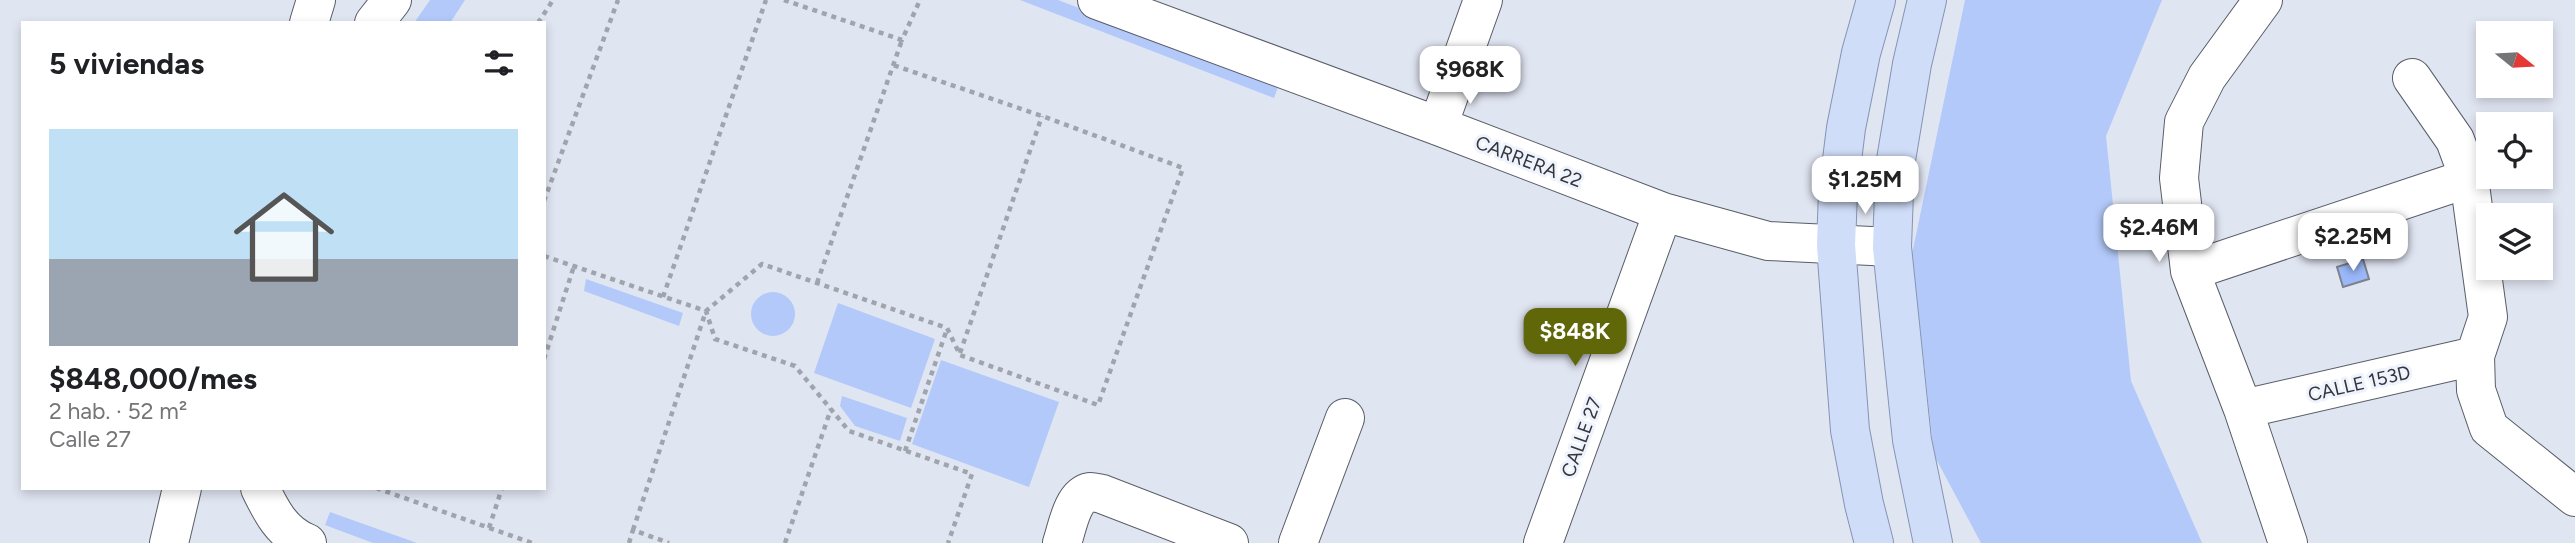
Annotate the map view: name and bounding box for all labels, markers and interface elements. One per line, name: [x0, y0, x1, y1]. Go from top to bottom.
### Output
north arrow: [2476, 21, 2553, 98]
map controls: [2476, 21, 2553, 280]
icon: filters: [480, 44, 518, 82]
text: 5 viviendas: [49, 45, 204, 82]
pin: $968K: [1421, 46, 1519, 106]
text: $968K: [1436, 55, 1504, 83]
button: locate: [2476, 112, 2553, 189]
street label: CARRERA 22: [1472, 131, 1585, 192]
pin: $1.25M: [1808, 156, 1922, 216]
text: $1.25M: [1828, 165, 1902, 193]
icon: home: [221, 174, 347, 300]
button: layers: [2476, 203, 2553, 280]
pin: $2.46M: [2102, 204, 2216, 264]
text: $2.46M: [2119, 213, 2199, 241]
pin: $2.25M: [2296, 214, 2410, 273]
text: $2.25M: [2314, 222, 2392, 250]
pin: $848K: [1526, 308, 1624, 368]
text: $848K: [1540, 317, 1610, 345]
text: $848,000/mes: [49, 360, 257, 397]
street label: CALLE 153D: [2306, 361, 2413, 406]
street label: CALLE 27: [1556, 394, 1606, 480]
text: 2 hab. · 52 m²: [49, 397, 187, 425]
text: Calle 27: [49, 425, 131, 453]

